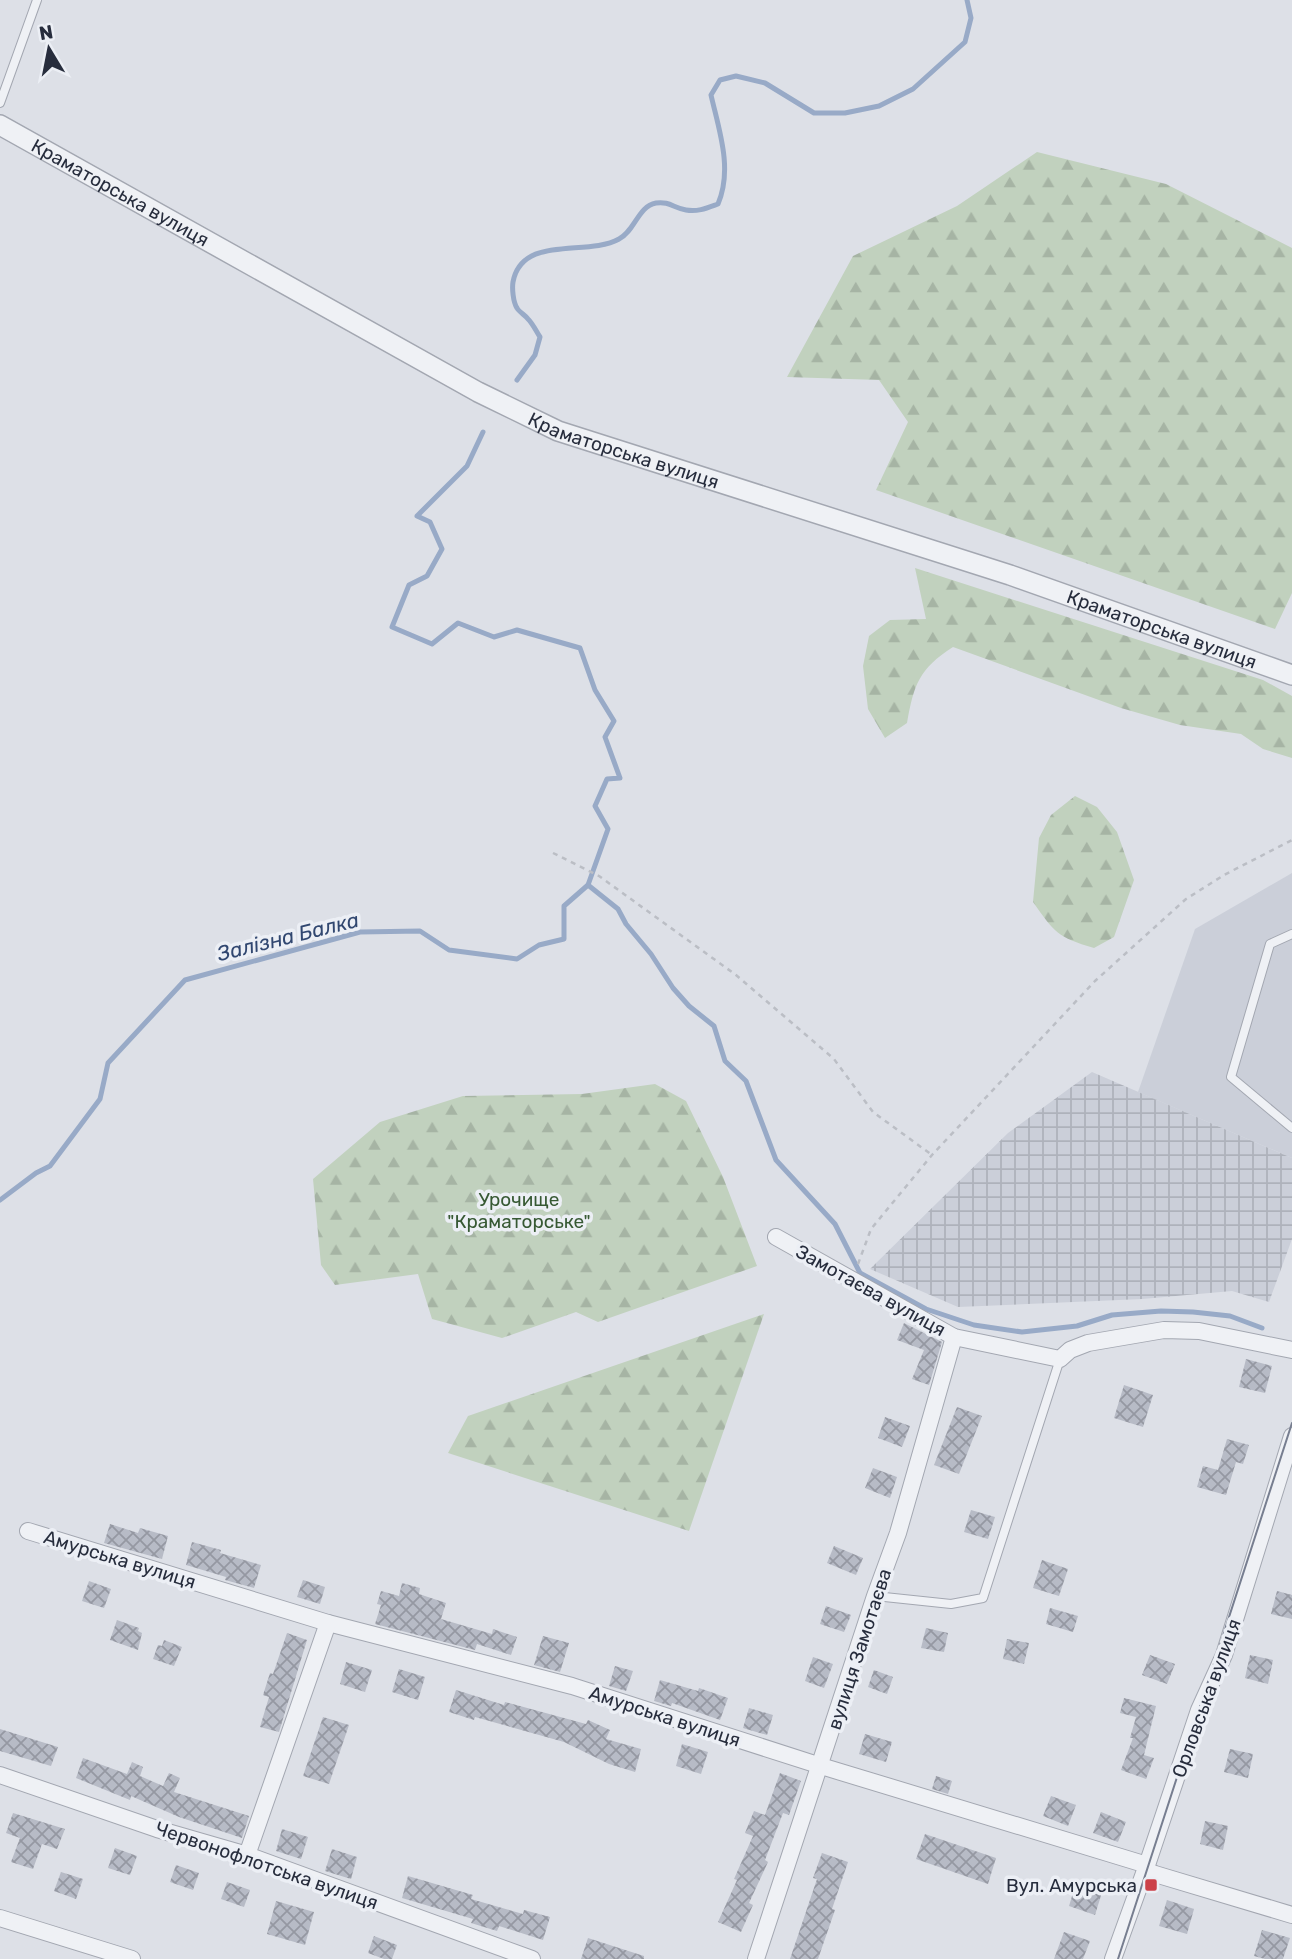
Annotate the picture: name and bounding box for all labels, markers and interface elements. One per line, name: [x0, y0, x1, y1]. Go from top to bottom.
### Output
north arrow: [14, 14, 84, 84]
text: N: [37, 20, 55, 45]
street label: Краматорська вулиця: [27, 134, 213, 252]
street label: Краматорська вулиця: [524, 407, 722, 494]
street label: Краматорська вулиця: [1064, 585, 1260, 674]
water label: Залізна Балка: [213, 907, 361, 966]
park label: Урочище "Краматорське": [447, 1188, 591, 1233]
street label: Замотаєва вулиця: [792, 1240, 950, 1341]
street label: Амурська вулиця: [41, 1525, 199, 1594]
street label: вулиця Замотаєва: [823, 1566, 896, 1733]
street label: Орловська вулиця: [1167, 1616, 1246, 1781]
street label: Амурська вулиця: [586, 1681, 744, 1752]
street label: Червонофлотська вулиця: [152, 1816, 381, 1914]
place label: Вул. Амурська: [1006, 1874, 1137, 1897]
marker: Вул. Амурська: [1143, 1877, 1159, 1893]

